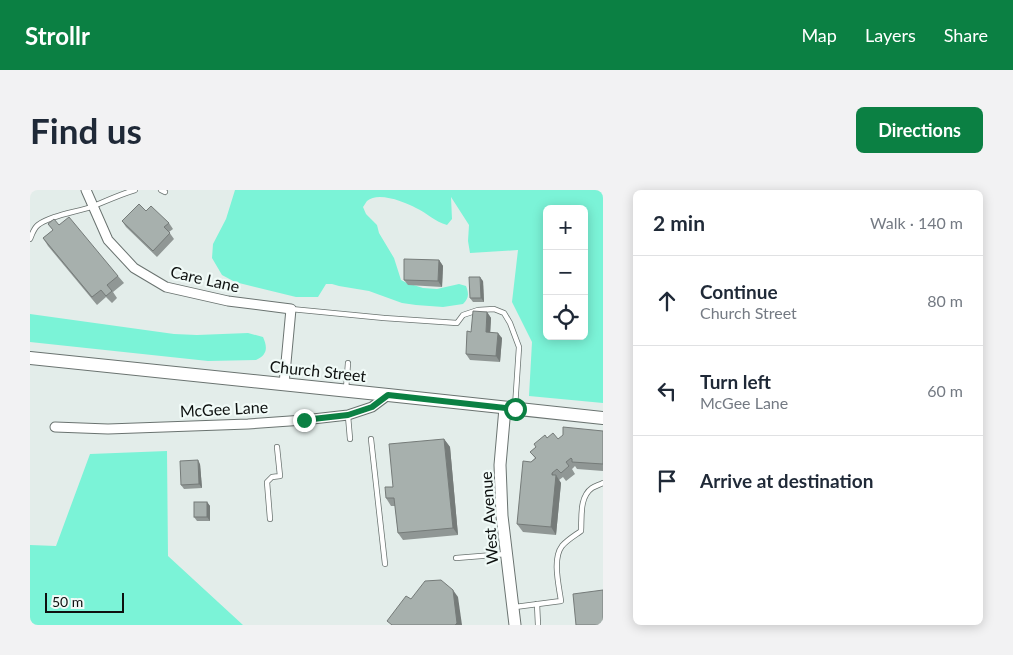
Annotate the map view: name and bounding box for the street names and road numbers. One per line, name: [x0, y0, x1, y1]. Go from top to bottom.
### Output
street label: Care Lane: [169, 261, 241, 296]
street label: Church Street: [269, 356, 367, 385]
street label: McGee Lane: [179, 397, 269, 420]
street label: West Avenue: [476, 471, 501, 565]

